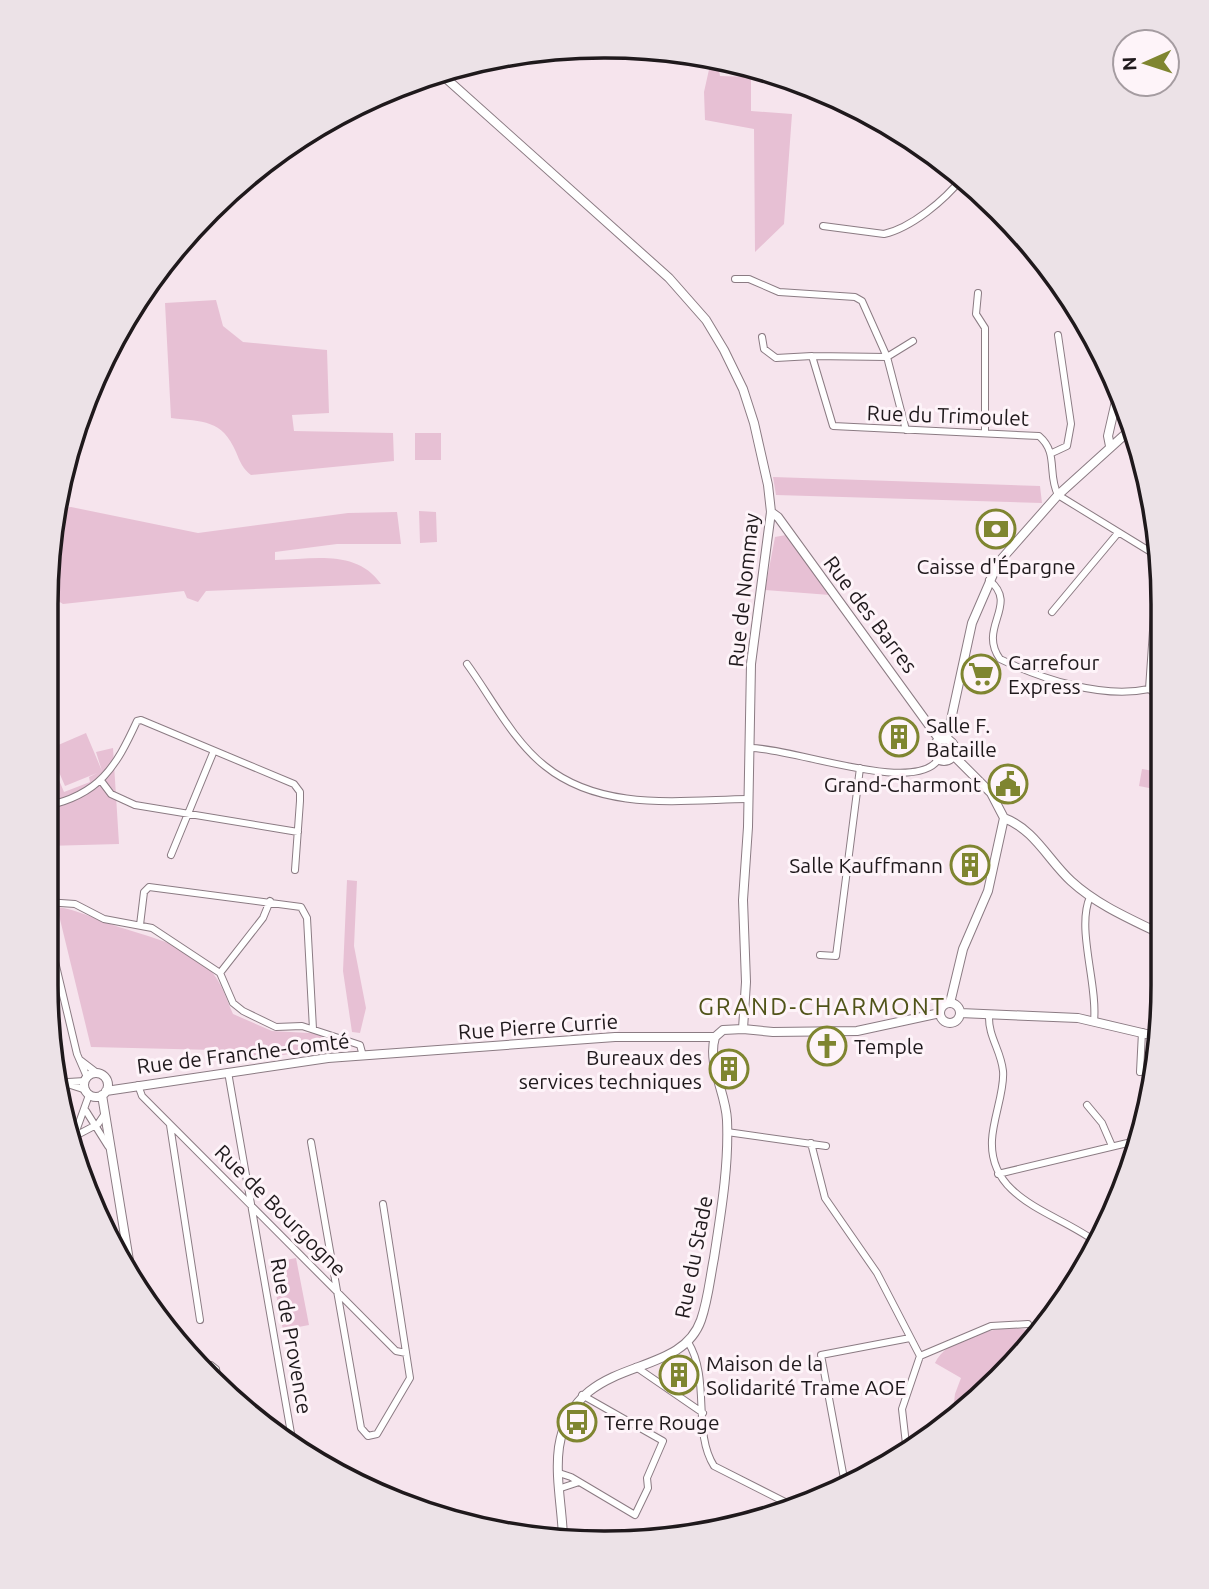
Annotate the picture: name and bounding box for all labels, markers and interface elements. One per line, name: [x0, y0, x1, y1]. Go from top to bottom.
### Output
north arrow: [1111, 28, 1181, 98]
text: N: [1118, 56, 1140, 72]
street label: Rue du Trimoulet: [866, 400, 1030, 430]
bank icon: Caisse d'Épargne: [975, 508, 1017, 550]
street label: Rue de Nommay: [723, 512, 763, 668]
street label: Rue des Barres: [819, 551, 923, 677]
place label: Caisse d'Épargne: [916, 554, 1076, 578]
place label: Carrefour Express: [1008, 650, 1099, 698]
supermarket icon: Carrefour Express: [960, 653, 1002, 695]
place label: Salle F. Bataille: [926, 713, 997, 761]
building icon: Salle F. Bataille: [878, 716, 920, 758]
public building icon: Grand-Charmont: [987, 763, 1029, 805]
place label: Grand-Charmont: [824, 772, 981, 796]
building icon: Salle Kauffmann: [949, 844, 991, 886]
place label: Salle Kauffmann: [789, 853, 943, 877]
district label: GRAND-CHARMONT: [698, 993, 946, 1020]
street label: Rue Pierre Currie: [457, 1008, 619, 1044]
church icon: Temple: [806, 1025, 848, 1067]
street label: Rue de Franche-Comté: [135, 1028, 351, 1078]
place label: Temple: [854, 1034, 924, 1058]
place label: Bureaux des services techniques: [519, 1045, 702, 1093]
building icon: Bureaux des services techniques: [708, 1048, 750, 1090]
street label: Rue de Bourgogne: [210, 1139, 352, 1281]
street label: Rue du Stade: [669, 1194, 717, 1320]
street label: Rue de Provence: [266, 1256, 318, 1416]
place label: Maison de la Solidarité Trame AOE: [706, 1351, 906, 1399]
building icon: Maison de la Solidarité Trame AOE: [658, 1354, 700, 1396]
bus stop icon: Terre Rouge: [556, 1401, 598, 1443]
place label: Terre Rouge: [604, 1410, 720, 1434]

